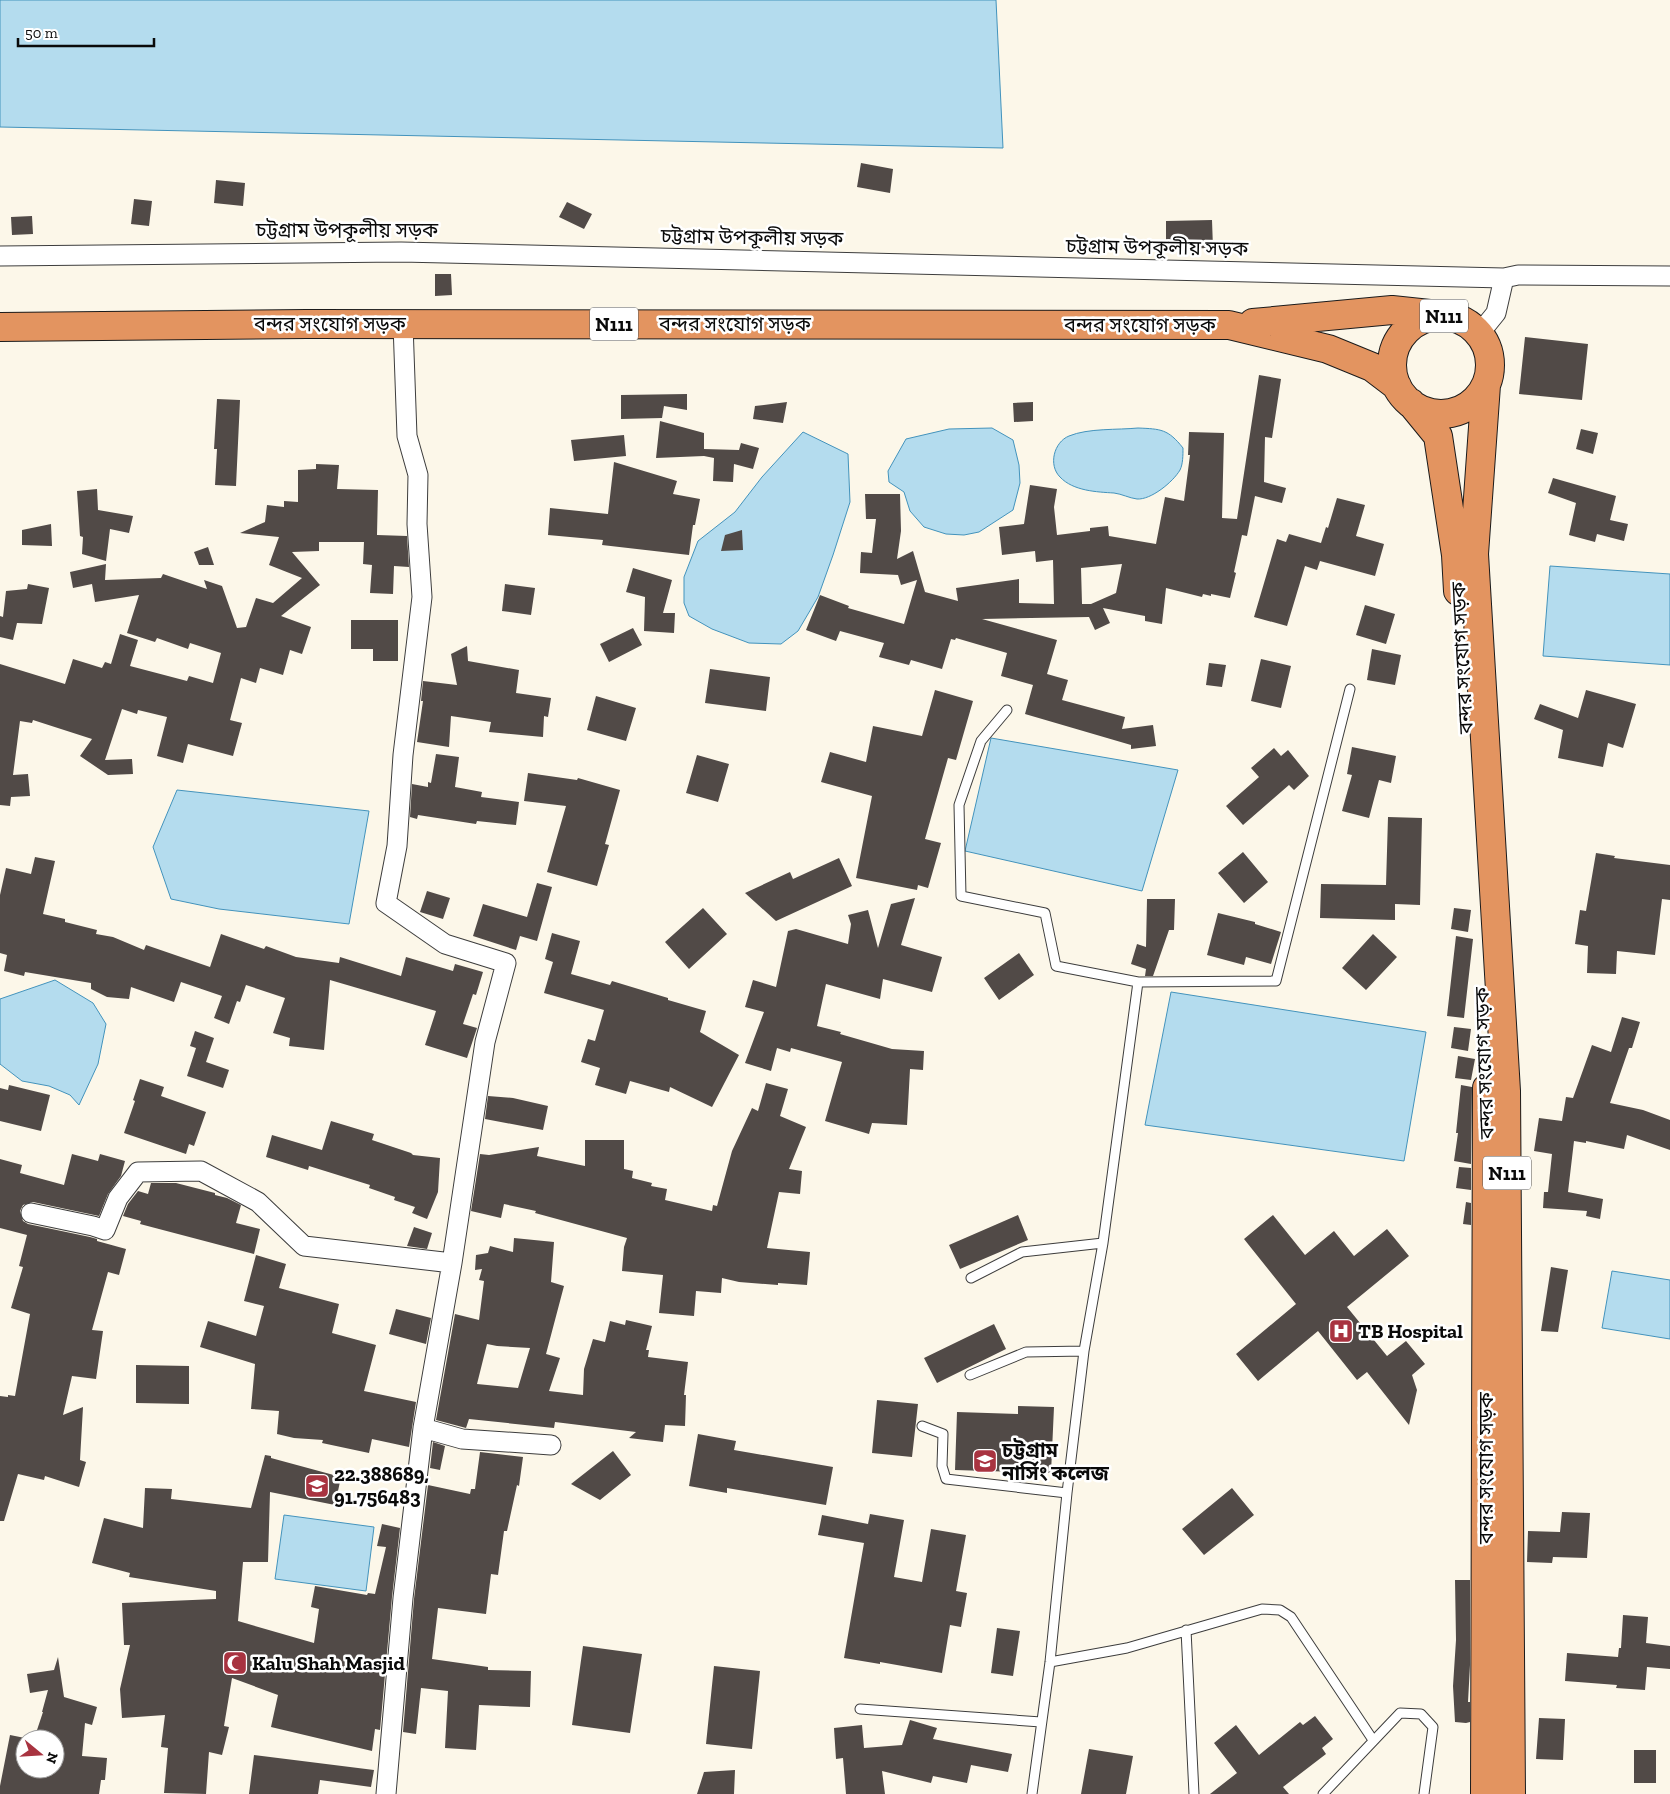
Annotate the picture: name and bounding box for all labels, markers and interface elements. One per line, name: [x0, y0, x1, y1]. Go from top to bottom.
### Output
scale bar: [18, 15, 154, 47]
text: 50 m: [25, 24, 58, 42]
street label: চট্টগ্রাম উপকূলীয় সড়ক: [255, 218, 439, 243]
street label: চট্টগ্রাম উপকূলীয় সড়ক: [660, 223, 844, 252]
street label: চট্টগ্রাম উপকূলীয় সড়ক: [1065, 233, 1249, 262]
road number: N111: [1420, 300, 1468, 332]
road number: N111: [590, 308, 638, 340]
street label: বন্দর সংযোগ সড়ক: [253, 312, 407, 336]
street label: বন্দর সংযোগ সড়ক: [658, 312, 812, 336]
street label: বন্দর সংযোগ সড়ক: [1063, 313, 1217, 337]
street label: বন্দর সংযোগ সড়ক: [1446, 581, 1478, 736]
street label: বন্দর সংযোগ সড়ক: [1469, 986, 1499, 1140]
road number: N111: [1483, 1156, 1531, 1190]
hospital icon: TB Hospital: [1328, 1318, 1354, 1344]
place label: TB Hospital: [1358, 1319, 1463, 1343]
street label: বন্দর সংযোগ সড়ক: [1474, 1391, 1498, 1545]
place label: চট্টগ্রাম নার্সিং কলেজ: [1001, 1438, 1110, 1485]
school or university icon: চট্টগ্রাম নার্সিং কলেজ: [972, 1448, 998, 1474]
place label: 22.388689, 91.756483: [334, 1462, 429, 1509]
school or university icon: 22.388689, 91.756483: [304, 1473, 330, 1499]
mosque icon: Kalu Shah Masjid: [222, 1650, 248, 1676]
place label: Kalu Shah Masjid: [252, 1651, 405, 1675]
north arrow: [15, 1729, 65, 1779]
text: N: [42, 1750, 62, 1766]

